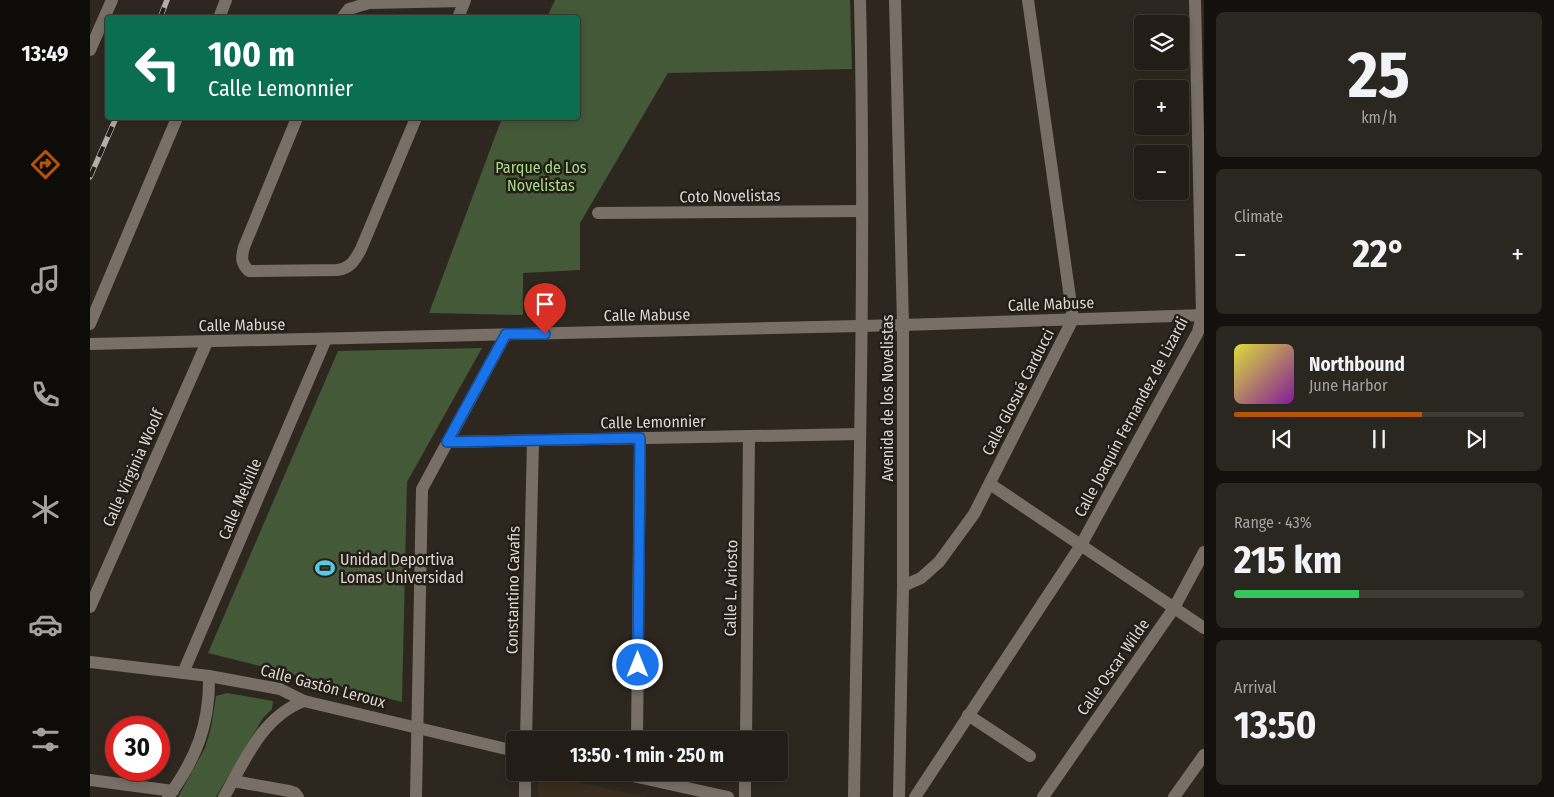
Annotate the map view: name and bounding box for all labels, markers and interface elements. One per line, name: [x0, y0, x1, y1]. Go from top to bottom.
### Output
map controls: [1134, 15, 1189, 200]
button: layers: [1134, 15, 1189, 70]
text: 100 m: [208, 33, 295, 75]
icon: left: [125, 35, 190, 100]
text: 25: [1348, 36, 1410, 114]
text: 13:49: [22, 40, 68, 67]
text: Calle Lemonnier: [208, 75, 353, 102]
button: +: [1134, 80, 1189, 135]
text: km/h: [1361, 108, 1397, 127]
button: −: [1134, 145, 1189, 200]
icon: directions: [28, 147, 63, 182]
park label: Parque de Los Novelistas: [495, 158, 587, 195]
street label: Coto Novelistas: [679, 186, 781, 206]
text: Climate: [1234, 207, 1283, 226]
text: 22°: [1352, 231, 1405, 277]
text: −: [1234, 238, 1247, 271]
text: +: [1511, 238, 1524, 271]
icon: music: [28, 262, 63, 297]
pin: [524, 283, 566, 334]
icon: arrive: [531, 290, 559, 318]
street label: Calle Mabuse: [1007, 293, 1095, 315]
street label: Calle Mabuse: [604, 305, 691, 325]
street label: Avenida de los Novelistas: [878, 314, 897, 482]
street label: Calle Joaquín Fernandez de Lizardi: [1070, 314, 1192, 520]
street label: Calle Mabuse: [199, 315, 286, 335]
street label: Calle Glosué Carducci: [978, 325, 1058, 459]
text: Northbound: [1309, 353, 1405, 376]
text: June Harbor: [1309, 376, 1387, 395]
icon: phone: [28, 377, 63, 412]
street label: Calle Virginia Woolf: [99, 405, 168, 530]
street label: Calle Lemonnier: [600, 412, 706, 432]
icon: previous: [1268, 425, 1296, 453]
icon: pause: [1365, 425, 1393, 453]
icon: next: [1462, 425, 1490, 453]
street label: Calle Melville: [214, 455, 266, 543]
icon: climate: [28, 492, 63, 527]
text: Range · 43%: [1234, 513, 1312, 532]
street label: Constantino Cavafis: [502, 526, 524, 654]
text: 215 km: [1234, 537, 1342, 583]
street label: Calle L. Ariosto: [721, 540, 741, 636]
place label: Unidad Deportiva Lomas Universidad: [340, 550, 464, 587]
sports icon: Unidad Deportiva Lomas Universidad: [314, 557, 336, 579]
icon: car: [28, 607, 63, 642]
street label: Calle Oscar Wilde: [1073, 615, 1153, 719]
position arrow: [611, 638, 663, 690]
street label: Calle Gastón Leroux: [258, 660, 388, 712]
text: Arrival: [1234, 678, 1276, 697]
text: 13:50: [1234, 702, 1316, 748]
speed limit sign: 30: [105, 716, 170, 781]
icon: filters: [28, 722, 63, 757]
text: 13:50 · 1 min · 250 m: [570, 744, 724, 767]

